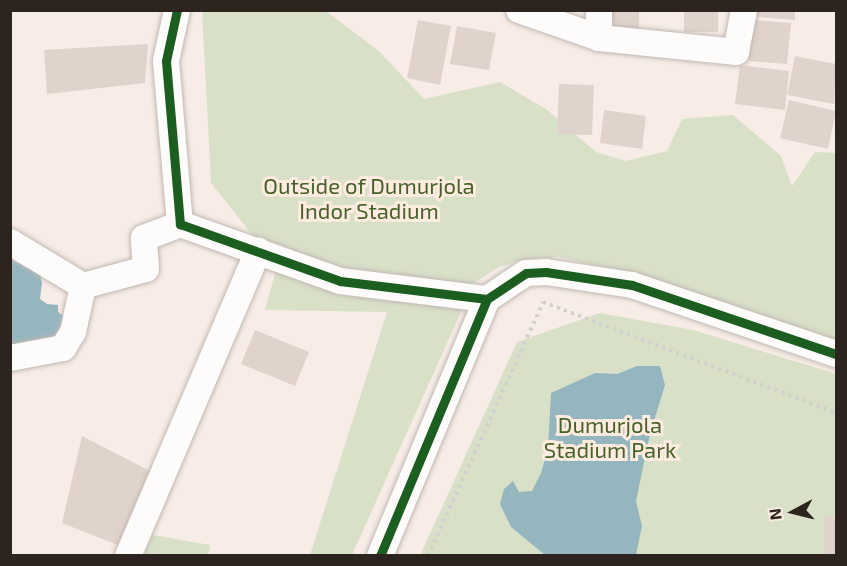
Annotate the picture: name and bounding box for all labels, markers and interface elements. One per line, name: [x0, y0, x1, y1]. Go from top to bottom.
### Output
park label: Outside of Dumurjola Indor Stadium: [263, 172, 475, 224]
park label: Dumurjola Stadium Park: [544, 411, 676, 463]
north arrow: [763, 482, 823, 542]
text: N: [765, 507, 785, 521]

